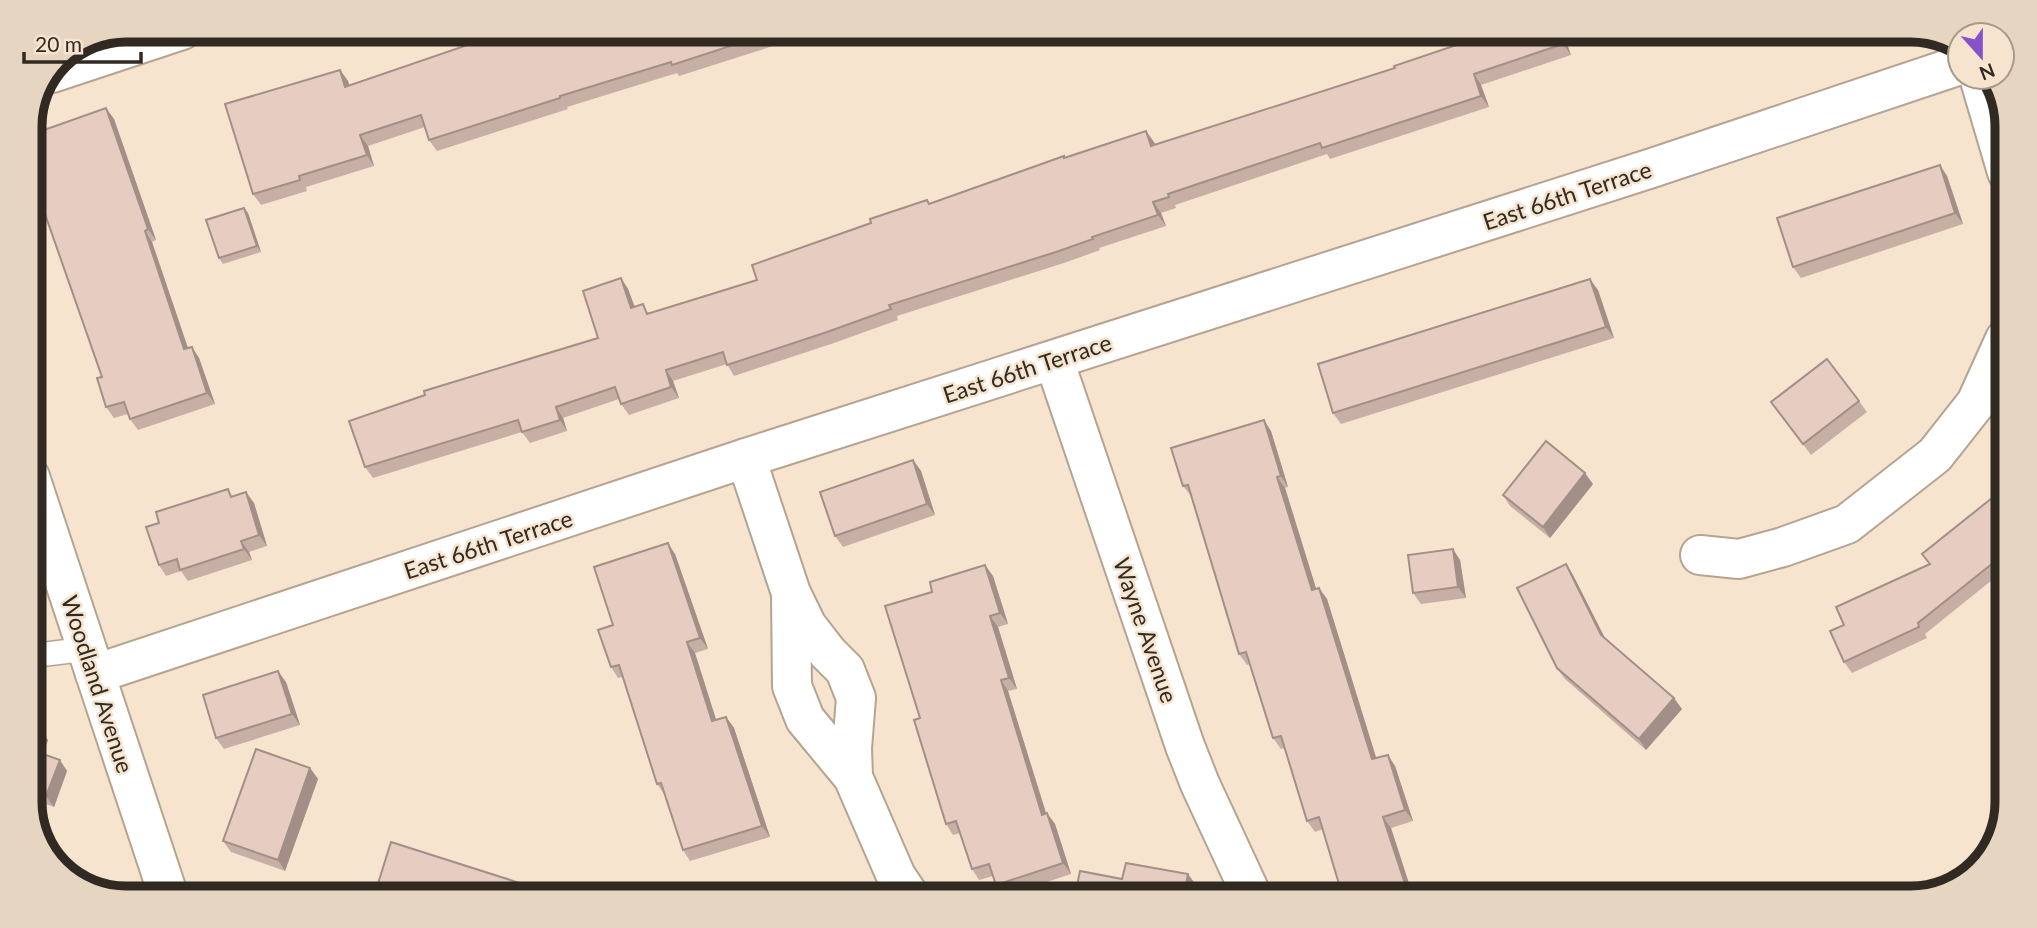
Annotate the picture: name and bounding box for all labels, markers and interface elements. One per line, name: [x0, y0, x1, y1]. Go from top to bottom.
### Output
scale bar: [24, 21, 142, 65]
north arrow: [1946, 21, 2016, 91]
text: 20 m: [35, 31, 82, 56]
text: N: [1976, 59, 1998, 86]
street label: East 66th Terrace: [1479, 155, 1655, 235]
street label: East 66th Terrace: [939, 328, 1115, 408]
street label: East 66th Terrace: [400, 504, 576, 584]
street label: Wayne Avenue: [1108, 554, 1184, 706]
street label: Woodland Avenue: [56, 592, 140, 776]

